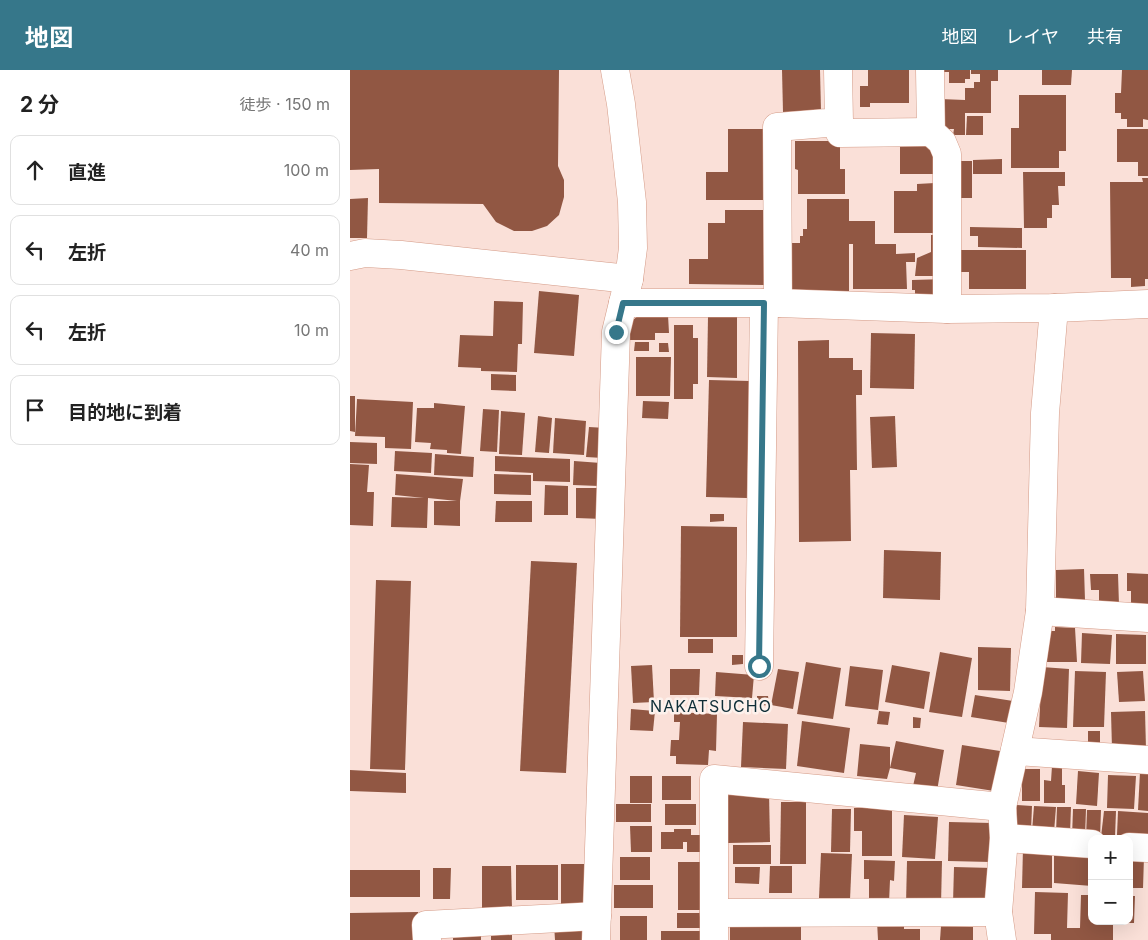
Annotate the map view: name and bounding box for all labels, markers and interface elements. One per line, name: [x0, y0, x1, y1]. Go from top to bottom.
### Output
text: 地図: [25, 23, 73, 52]
text: 地図: [942, 26, 978, 47]
text: レイヤ: [1006, 26, 1059, 47]
text: 共有: [1087, 26, 1123, 47]
text: 2 分: [20, 92, 59, 117]
text: 徒歩 · 150 m: [240, 94, 330, 114]
icon: ahead: [21, 156, 49, 184]
text: 100 m: [284, 160, 329, 180]
text: 直進: [68, 161, 106, 184]
icon: left: [21, 236, 49, 264]
text: 40 m: [290, 240, 329, 260]
text: 左折: [68, 241, 106, 264]
icon: left: [21, 316, 49, 344]
text: 10 m: [294, 320, 329, 340]
text: 左折: [68, 321, 106, 344]
route end: [605, 321, 628, 344]
icon: arrive: [21, 396, 49, 424]
text: 目的地に到着: [68, 401, 182, 424]
route start: [748, 655, 771, 678]
district label: NAKATSUCHO: [650, 696, 772, 716]
map controls: [1088, 835, 1133, 925]
button: +: [1088, 835, 1133, 880]
button: −: [1088, 880, 1133, 925]

